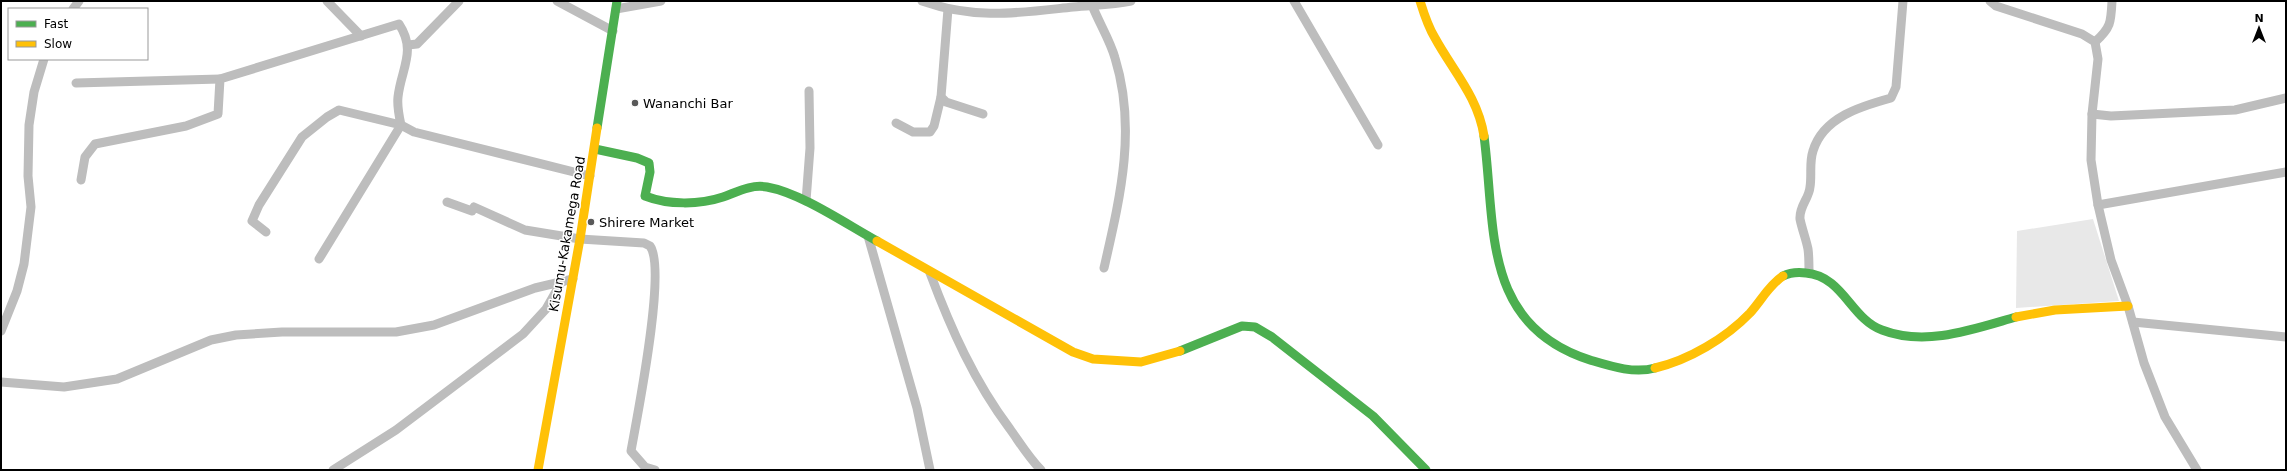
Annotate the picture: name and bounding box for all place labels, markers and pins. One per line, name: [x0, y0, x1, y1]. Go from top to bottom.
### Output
place label: Wananchi Bar: [643, 96, 733, 111]
marker: Wananchi Bar: [630, 98, 640, 108]
place label: Shirere Market: [599, 215, 694, 230]
marker: Shirere Market: [586, 217, 596, 227]

